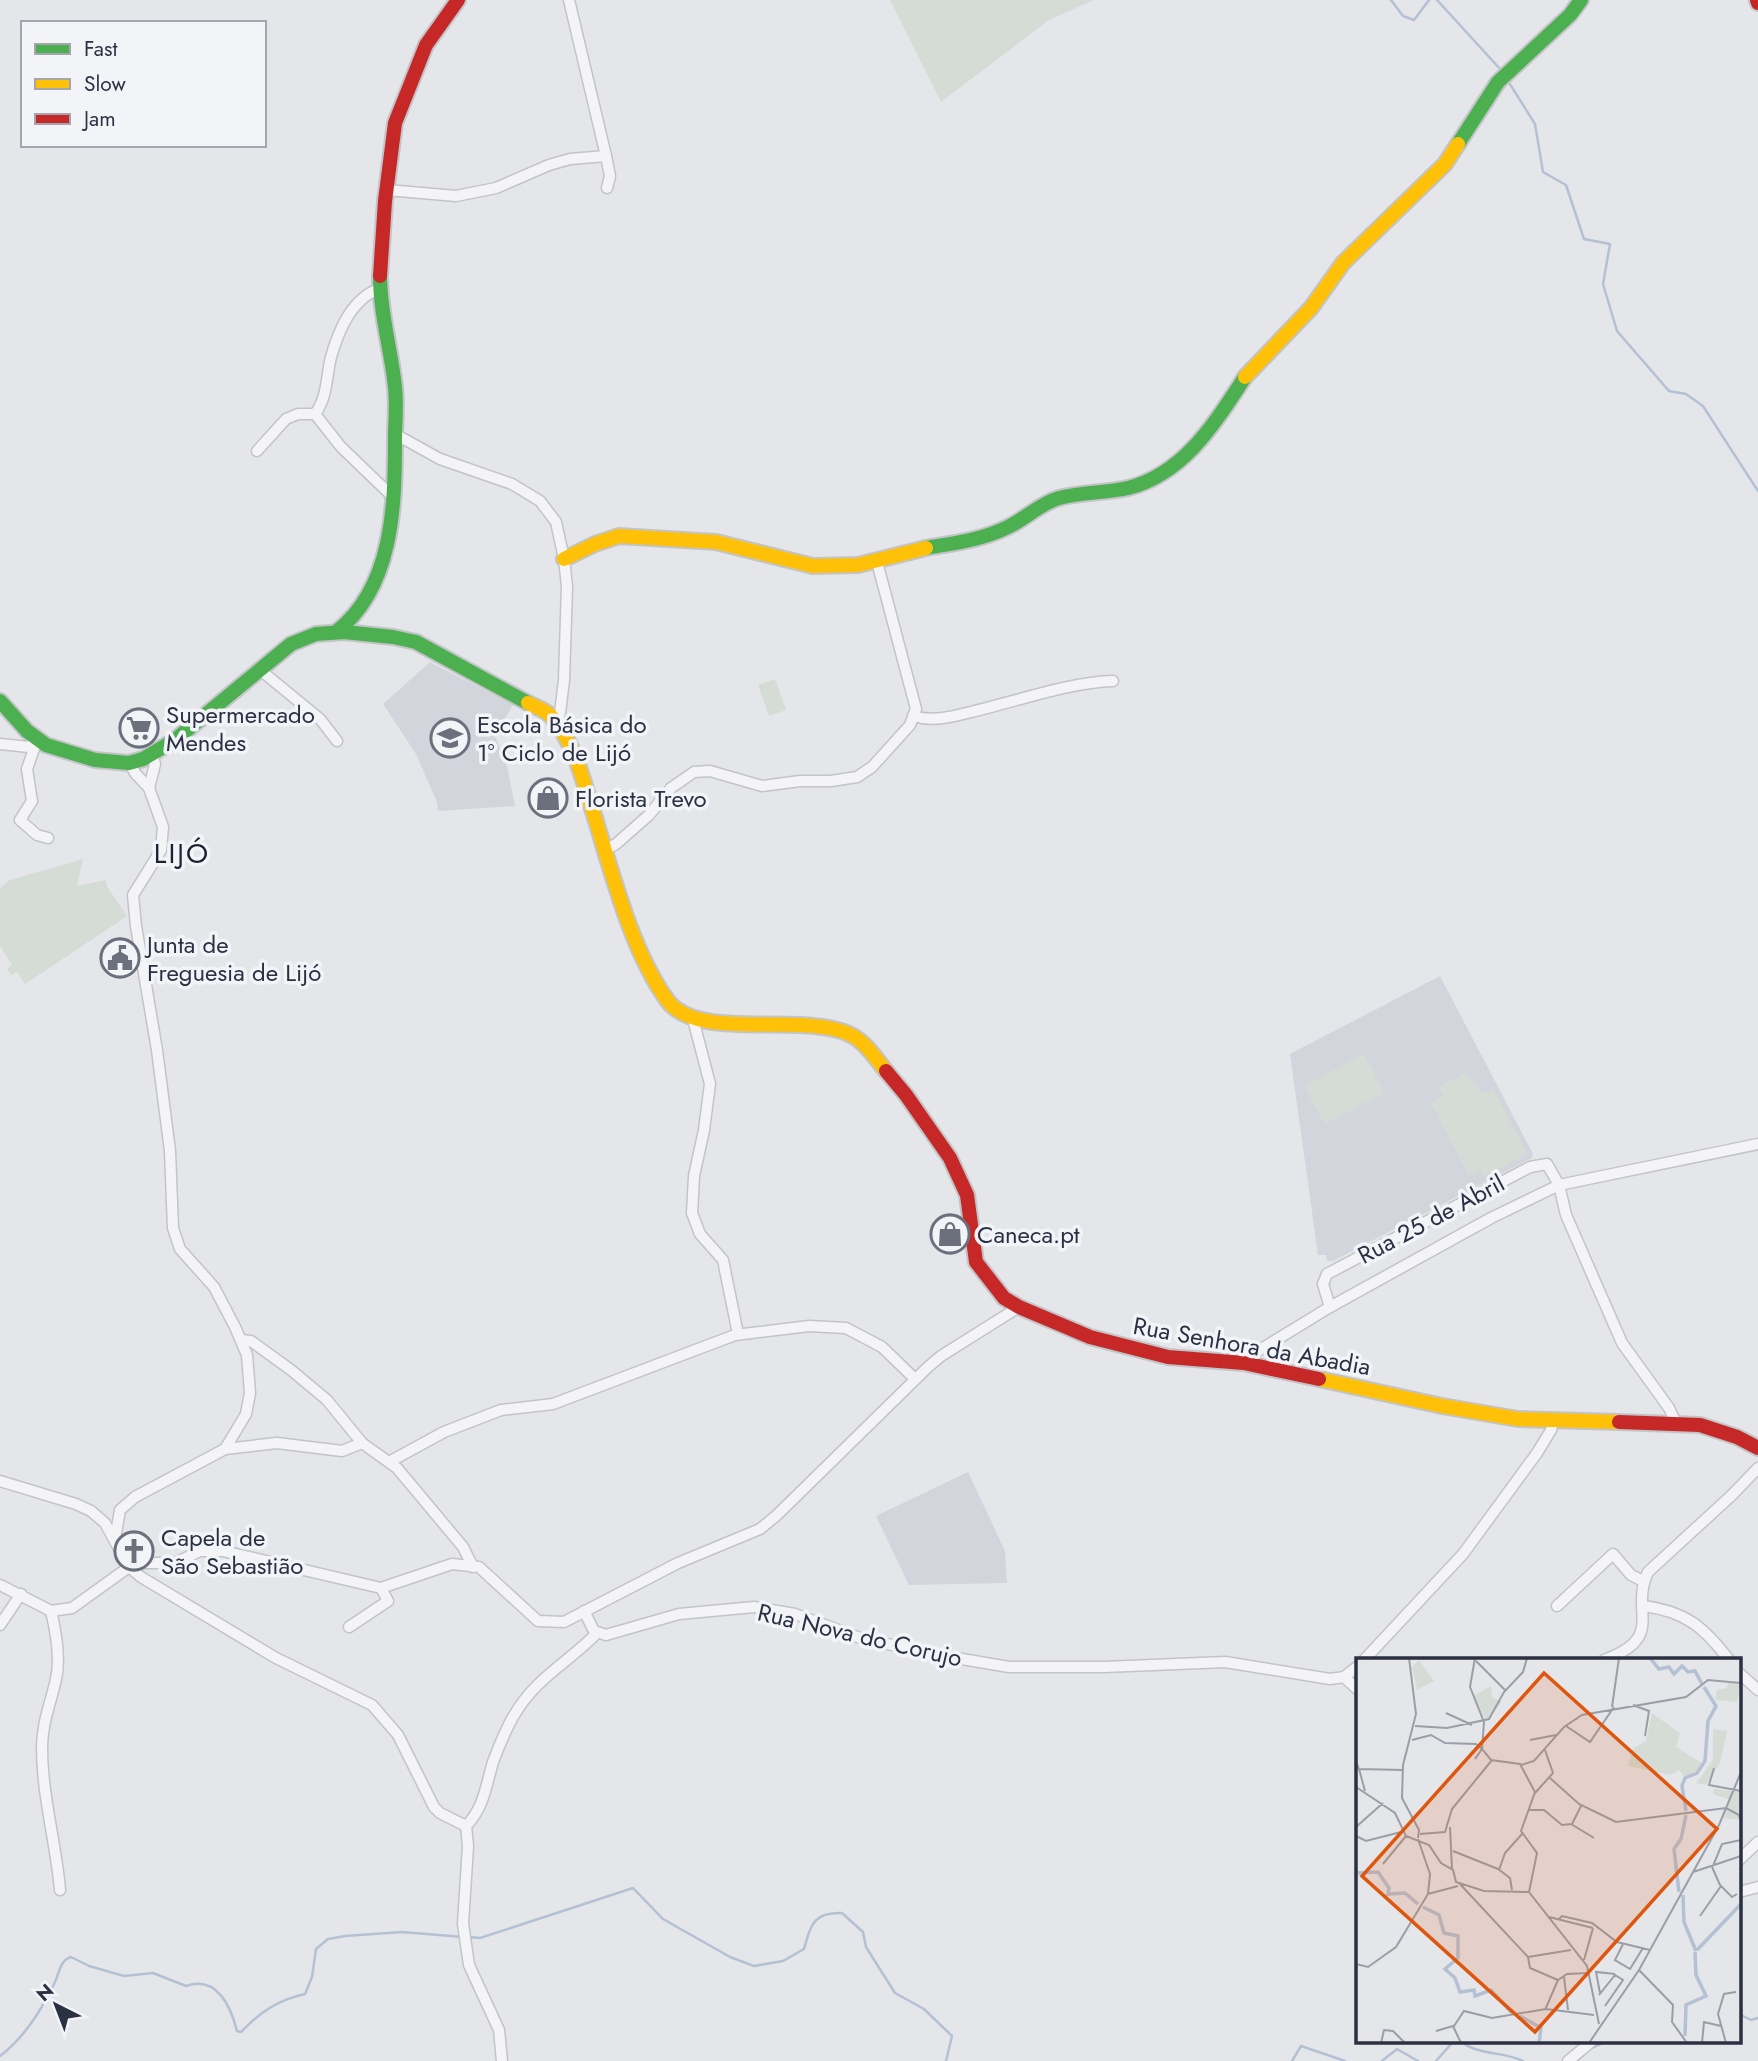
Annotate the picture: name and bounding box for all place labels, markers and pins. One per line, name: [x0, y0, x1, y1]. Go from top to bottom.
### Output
place label: Supermercado Mendes: [166, 697, 315, 760]
supermarket icon: Supermercado Mendes: [118, 707, 160, 749]
place label: Escola Básica do 1º Ciclo de Lijó: [477, 707, 647, 770]
school or university icon: Escola Básica do 1º Ciclo de Lijó: [429, 717, 471, 759]
shop icon: Florista Trevo: [527, 777, 569, 819]
place label: Florista Trevo: [575, 781, 707, 816]
place label: Junta de Freguesia de Lijó: [144, 927, 321, 990]
public building icon: Junta de Freguesia de Lijó: [99, 937, 141, 979]
shop icon: Caneca.pt: [929, 1213, 971, 1255]
place label: Caneca.pt: [977, 1217, 1080, 1252]
place label: Capela de São Sebastião: [161, 1520, 303, 1583]
church icon: Capela de São Sebastião: [113, 1530, 155, 1572]

